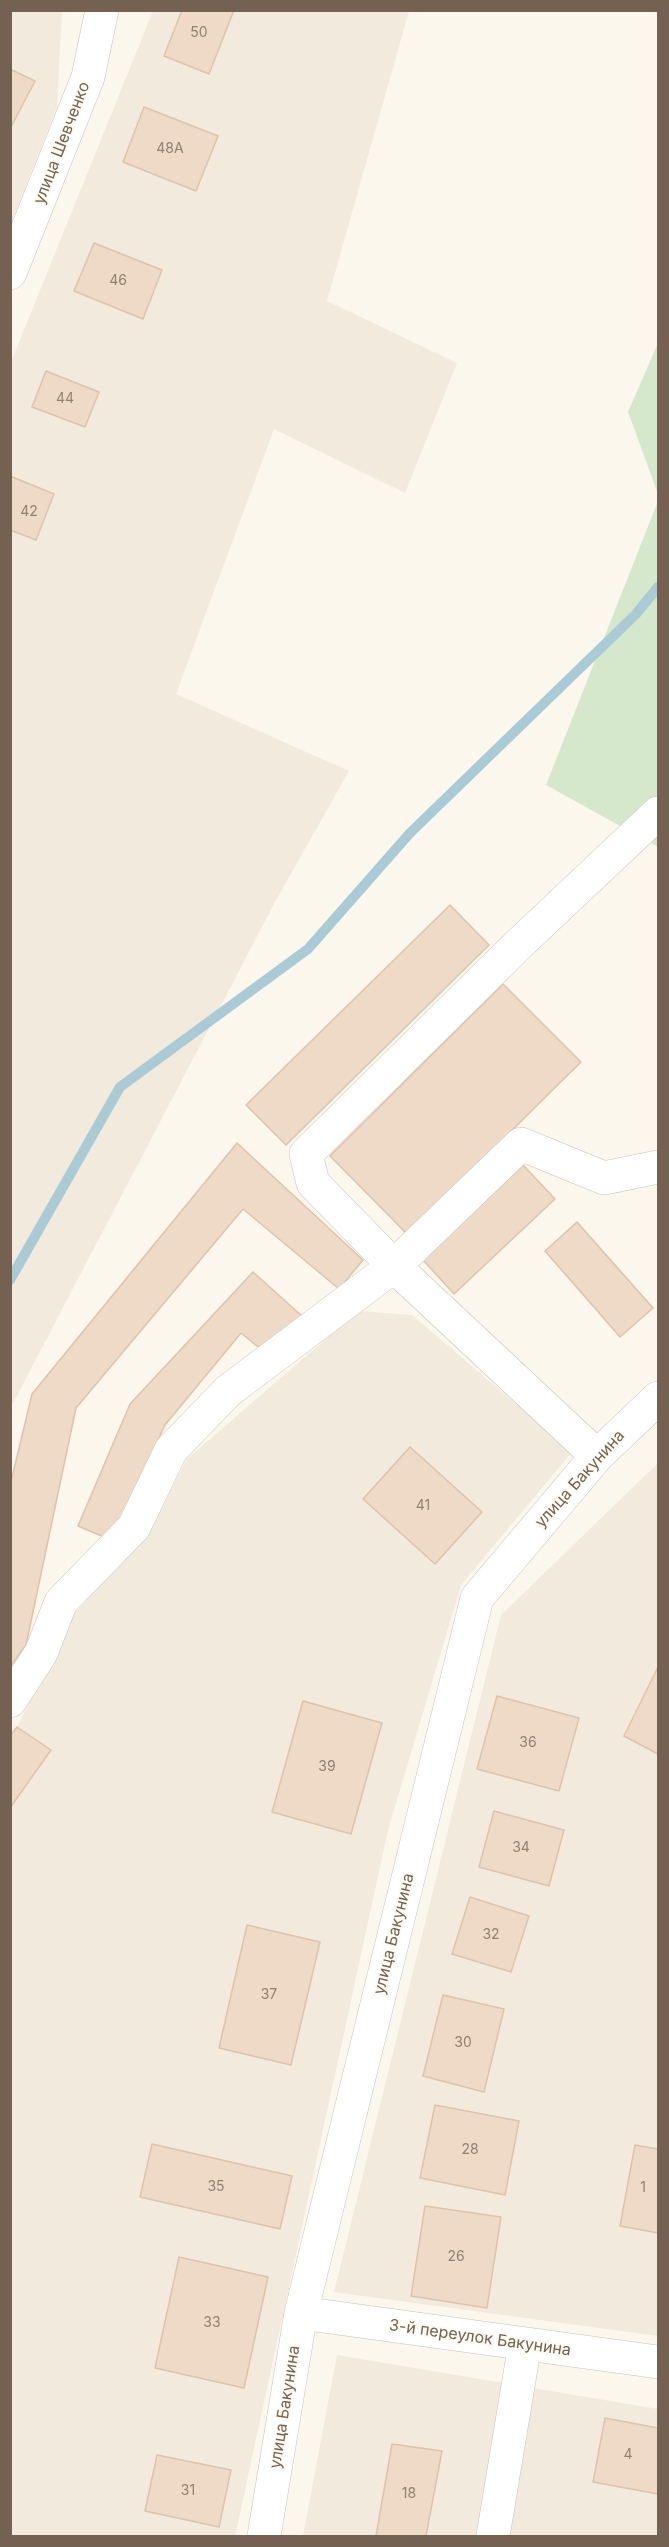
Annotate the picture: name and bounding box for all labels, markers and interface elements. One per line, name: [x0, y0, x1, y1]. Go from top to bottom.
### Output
house number: 50: [190, 25, 208, 41]
street label: улица Шевченко: [30, 79, 94, 207]
house number: 48А: [156, 141, 184, 157]
house number: 46: [109, 273, 127, 289]
house number: 44: [56, 391, 74, 407]
house number: 42: [20, 504, 38, 520]
street label: улица Бакунина: [531, 1426, 629, 1532]
house number: 41: [416, 1498, 430, 1514]
house number: 36: [519, 1735, 537, 1751]
house number: 39: [318, 1759, 336, 1775]
house number: 34: [512, 1840, 530, 1856]
street label: улица Бакунина: [370, 1871, 418, 1997]
house number: 32: [482, 1927, 500, 1943]
house number: 37: [261, 1987, 277, 2003]
house number: 30: [454, 2035, 472, 2051]
house number: 28: [461, 2142, 479, 2158]
house number: 35: [207, 2179, 225, 2195]
house number: 1: [640, 2180, 646, 2196]
house number: 26: [447, 2249, 465, 2265]
house number: 33: [203, 2315, 221, 2331]
street label: 3-й переулок Бакунина: [388, 2316, 572, 2360]
street label: улица Бакунина: [266, 2344, 304, 2470]
house number: 4: [623, 2447, 633, 2463]
house number: 31: [181, 2483, 195, 2499]
house number: 18: [402, 2486, 416, 2502]

